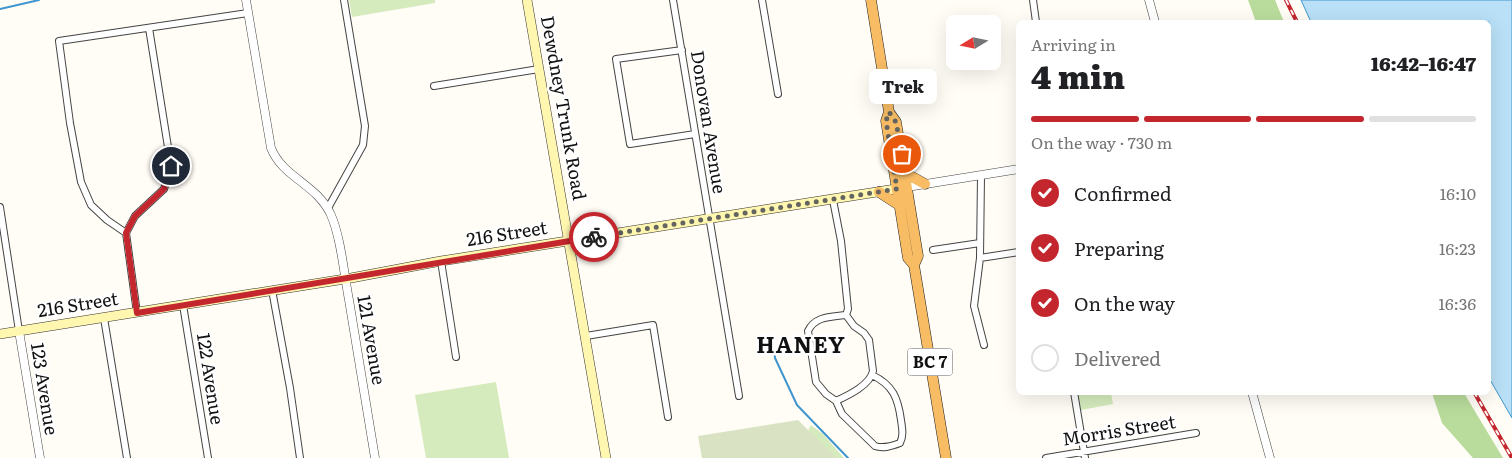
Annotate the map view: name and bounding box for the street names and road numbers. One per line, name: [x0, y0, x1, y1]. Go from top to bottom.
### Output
street label: Dewdney Trunk Road: [535, 13, 594, 202]
street label: Donovan Avenue: [685, 48, 734, 195]
street label: 216 Street: [465, 213, 550, 252]
street label: 216 Street: [36, 284, 121, 323]
street label: 121 Avenue: [351, 293, 394, 387]
street label: 122 Avenue: [191, 331, 232, 427]
street label: 123 Avenue: [25, 341, 66, 437]
road number: BC 7: [908, 348, 952, 376]
street label: Morris Street: [1060, 407, 1178, 452]

